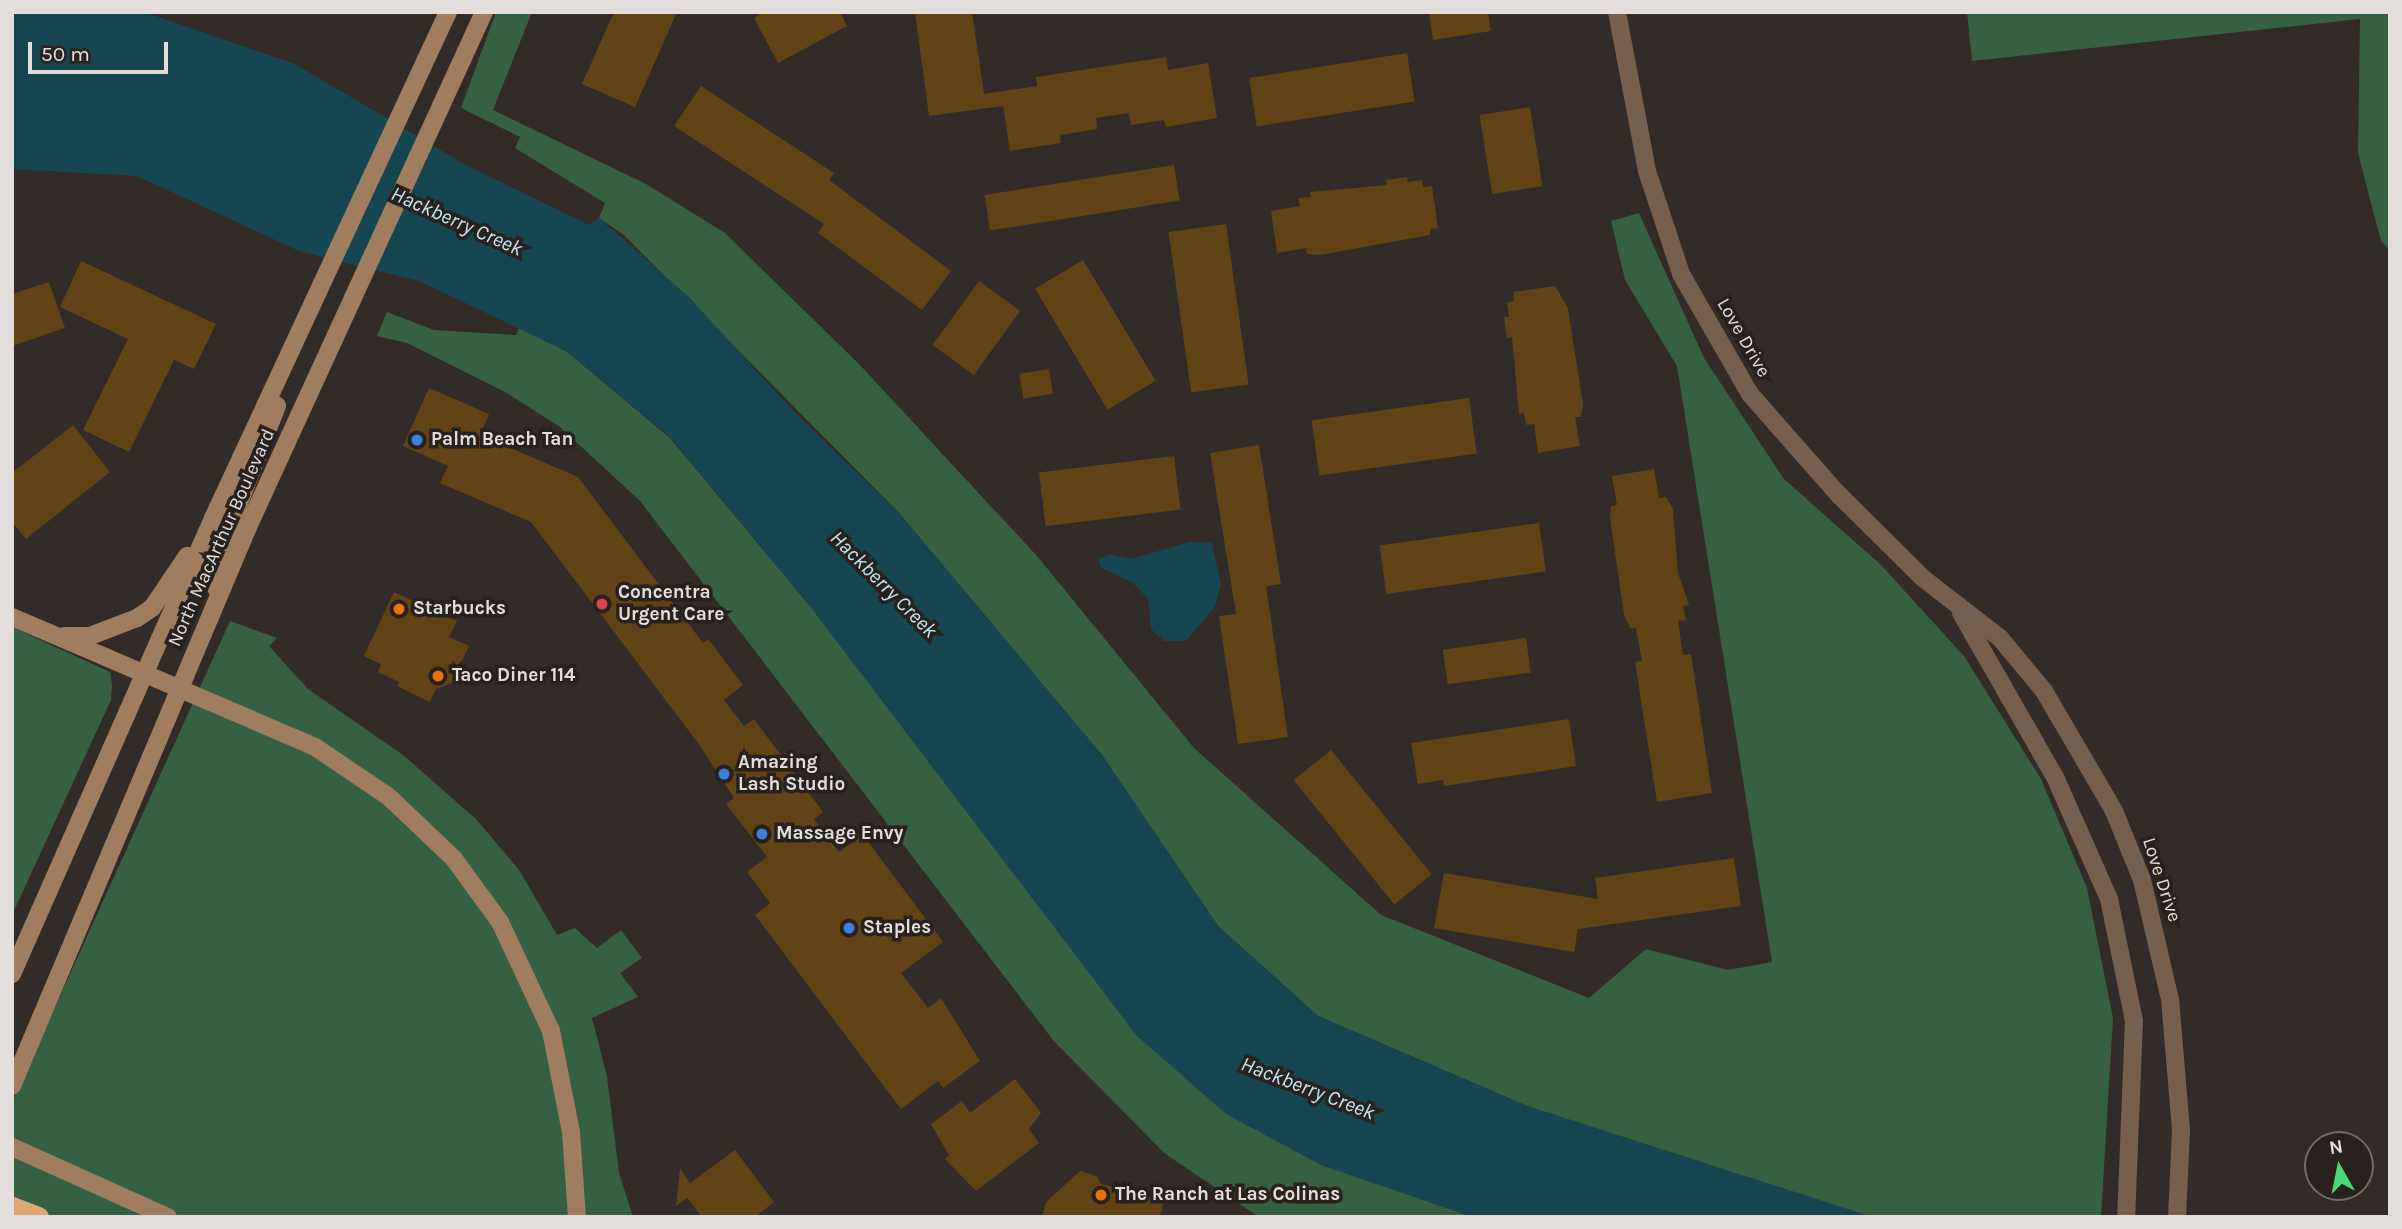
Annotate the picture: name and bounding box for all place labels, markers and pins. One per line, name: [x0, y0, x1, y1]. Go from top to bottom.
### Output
place label: Palm Beach Tan: [431, 429, 573, 451]
marker: Palm Beach Tan: [409, 432, 425, 448]
place label: Concentra Urgent Care: [618, 582, 724, 626]
marker: Concentra Urgent Care: [592, 594, 612, 614]
place label: Starbucks: [413, 598, 506, 620]
marker: Starbucks: [391, 601, 407, 617]
place label: Taco Diner 114: [452, 665, 575, 687]
marker: Taco Diner 114: [430, 668, 446, 684]
place label: Amazing Lash Studio: [738, 752, 845, 796]
marker: Amazing Lash Studio: [716, 766, 732, 782]
place label: Massage Envy: [776, 823, 903, 845]
marker: Massage Envy: [754, 826, 770, 842]
place label: Staples: [863, 917, 931, 939]
marker: Staples: [841, 920, 857, 936]
place label: The Ranch at Las Colinas: [1115, 1184, 1340, 1206]
marker: The Ranch at Las Colinas: [1093, 1187, 1109, 1203]

